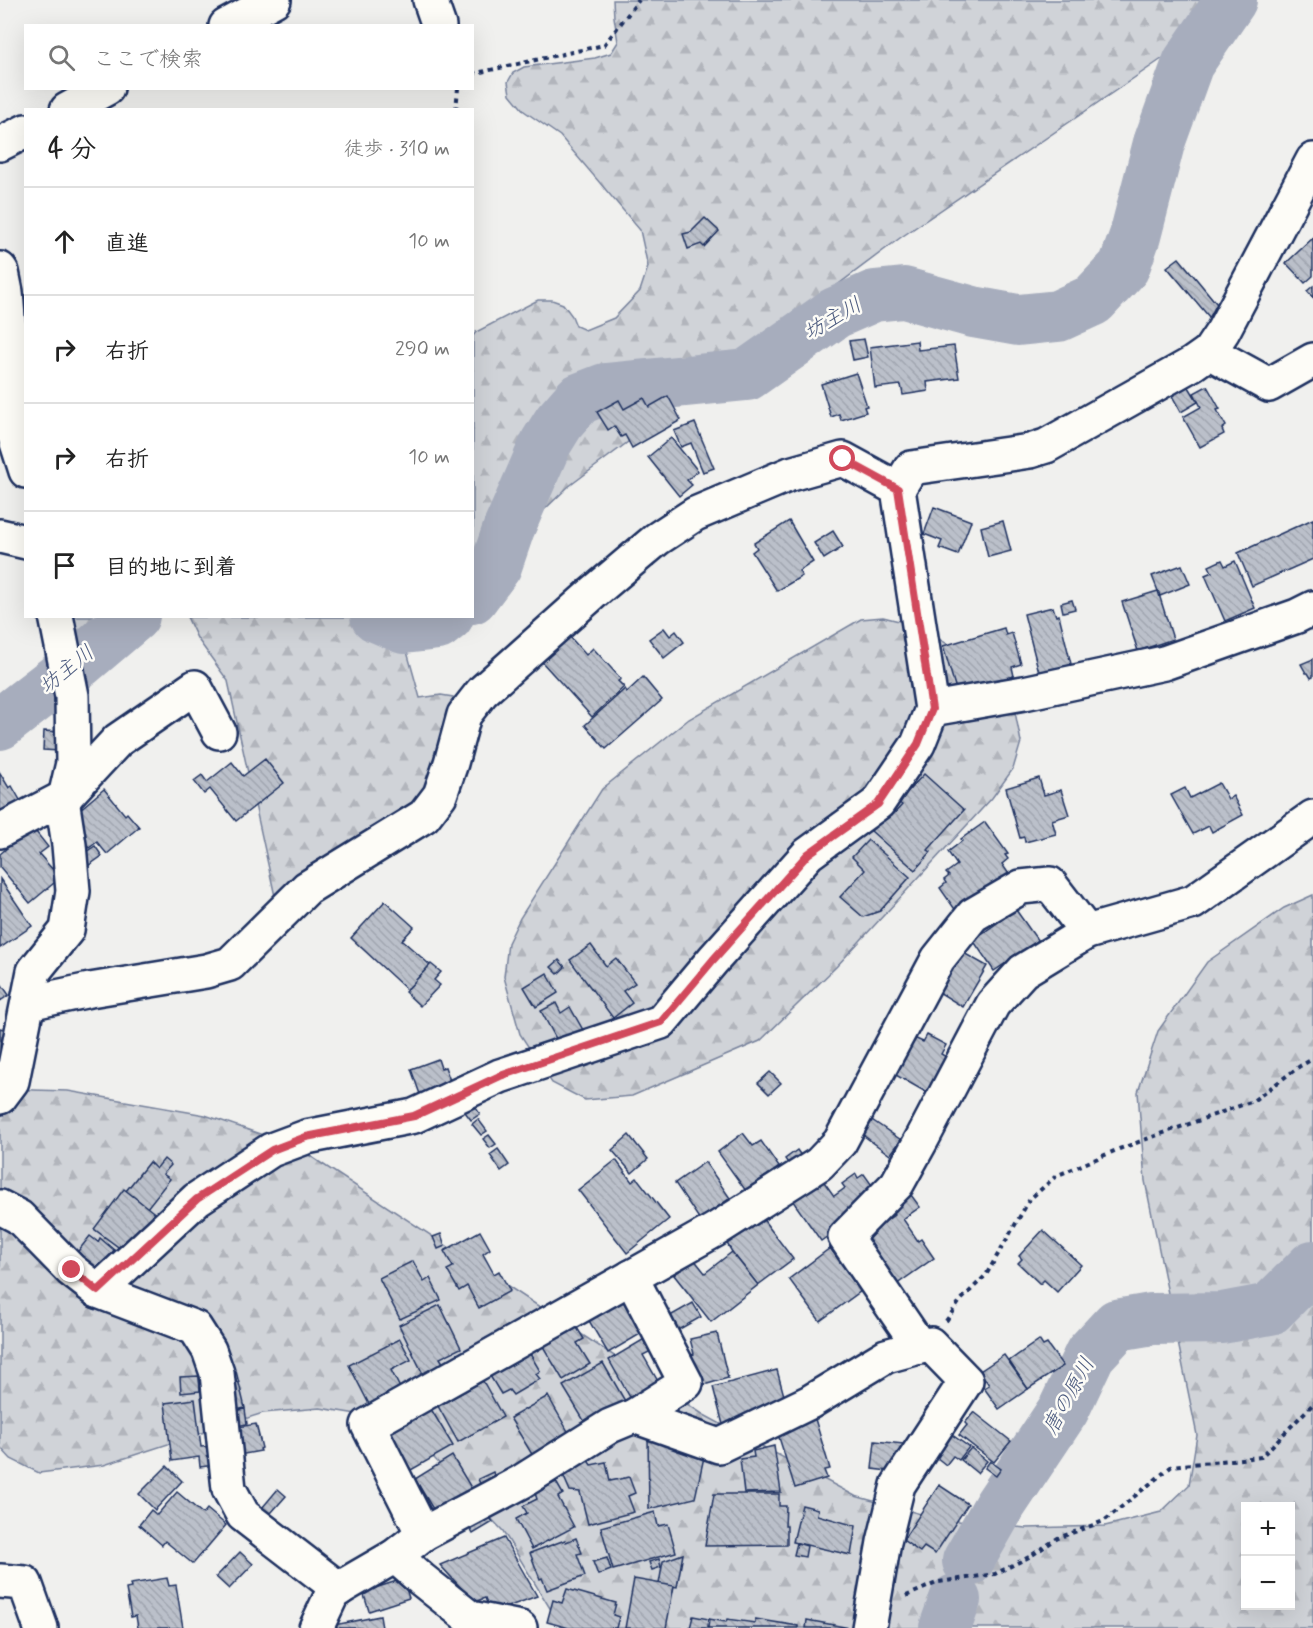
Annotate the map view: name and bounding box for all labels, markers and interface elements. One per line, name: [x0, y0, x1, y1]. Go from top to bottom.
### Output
search box: [24, 24, 474, 90]
icon: search: [45, 41, 78, 74]
text: ここで検索: [93, 46, 203, 74]
text: 4 分: [48, 133, 96, 167]
text: 徒歩 · 310 m: [344, 136, 450, 163]
icon: ahead: [48, 225, 81, 258]
text: 10 m: [408, 228, 450, 255]
text: 直進: [105, 230, 149, 258]
water label: 坊主川: [799, 291, 867, 347]
icon: right: [48, 333, 81, 366]
text: 290 m: [395, 336, 450, 363]
text: 右折: [105, 338, 149, 366]
icon: right: [48, 441, 81, 474]
text: 10 m: [408, 444, 450, 471]
route start: [829, 445, 855, 471]
text: 右折: [105, 446, 149, 474]
icon: arrive: [48, 549, 81, 582]
text: 目的地に到着: [105, 554, 237, 582]
water label: 坊主川: [34, 639, 100, 701]
route end: [58, 1256, 84, 1282]
water label: 唐の原川: [1036, 1352, 1102, 1440]
map controls: [1241, 1502, 1295, 1610]
button: +: [1241, 1502, 1295, 1556]
button: −: [1241, 1556, 1295, 1610]

